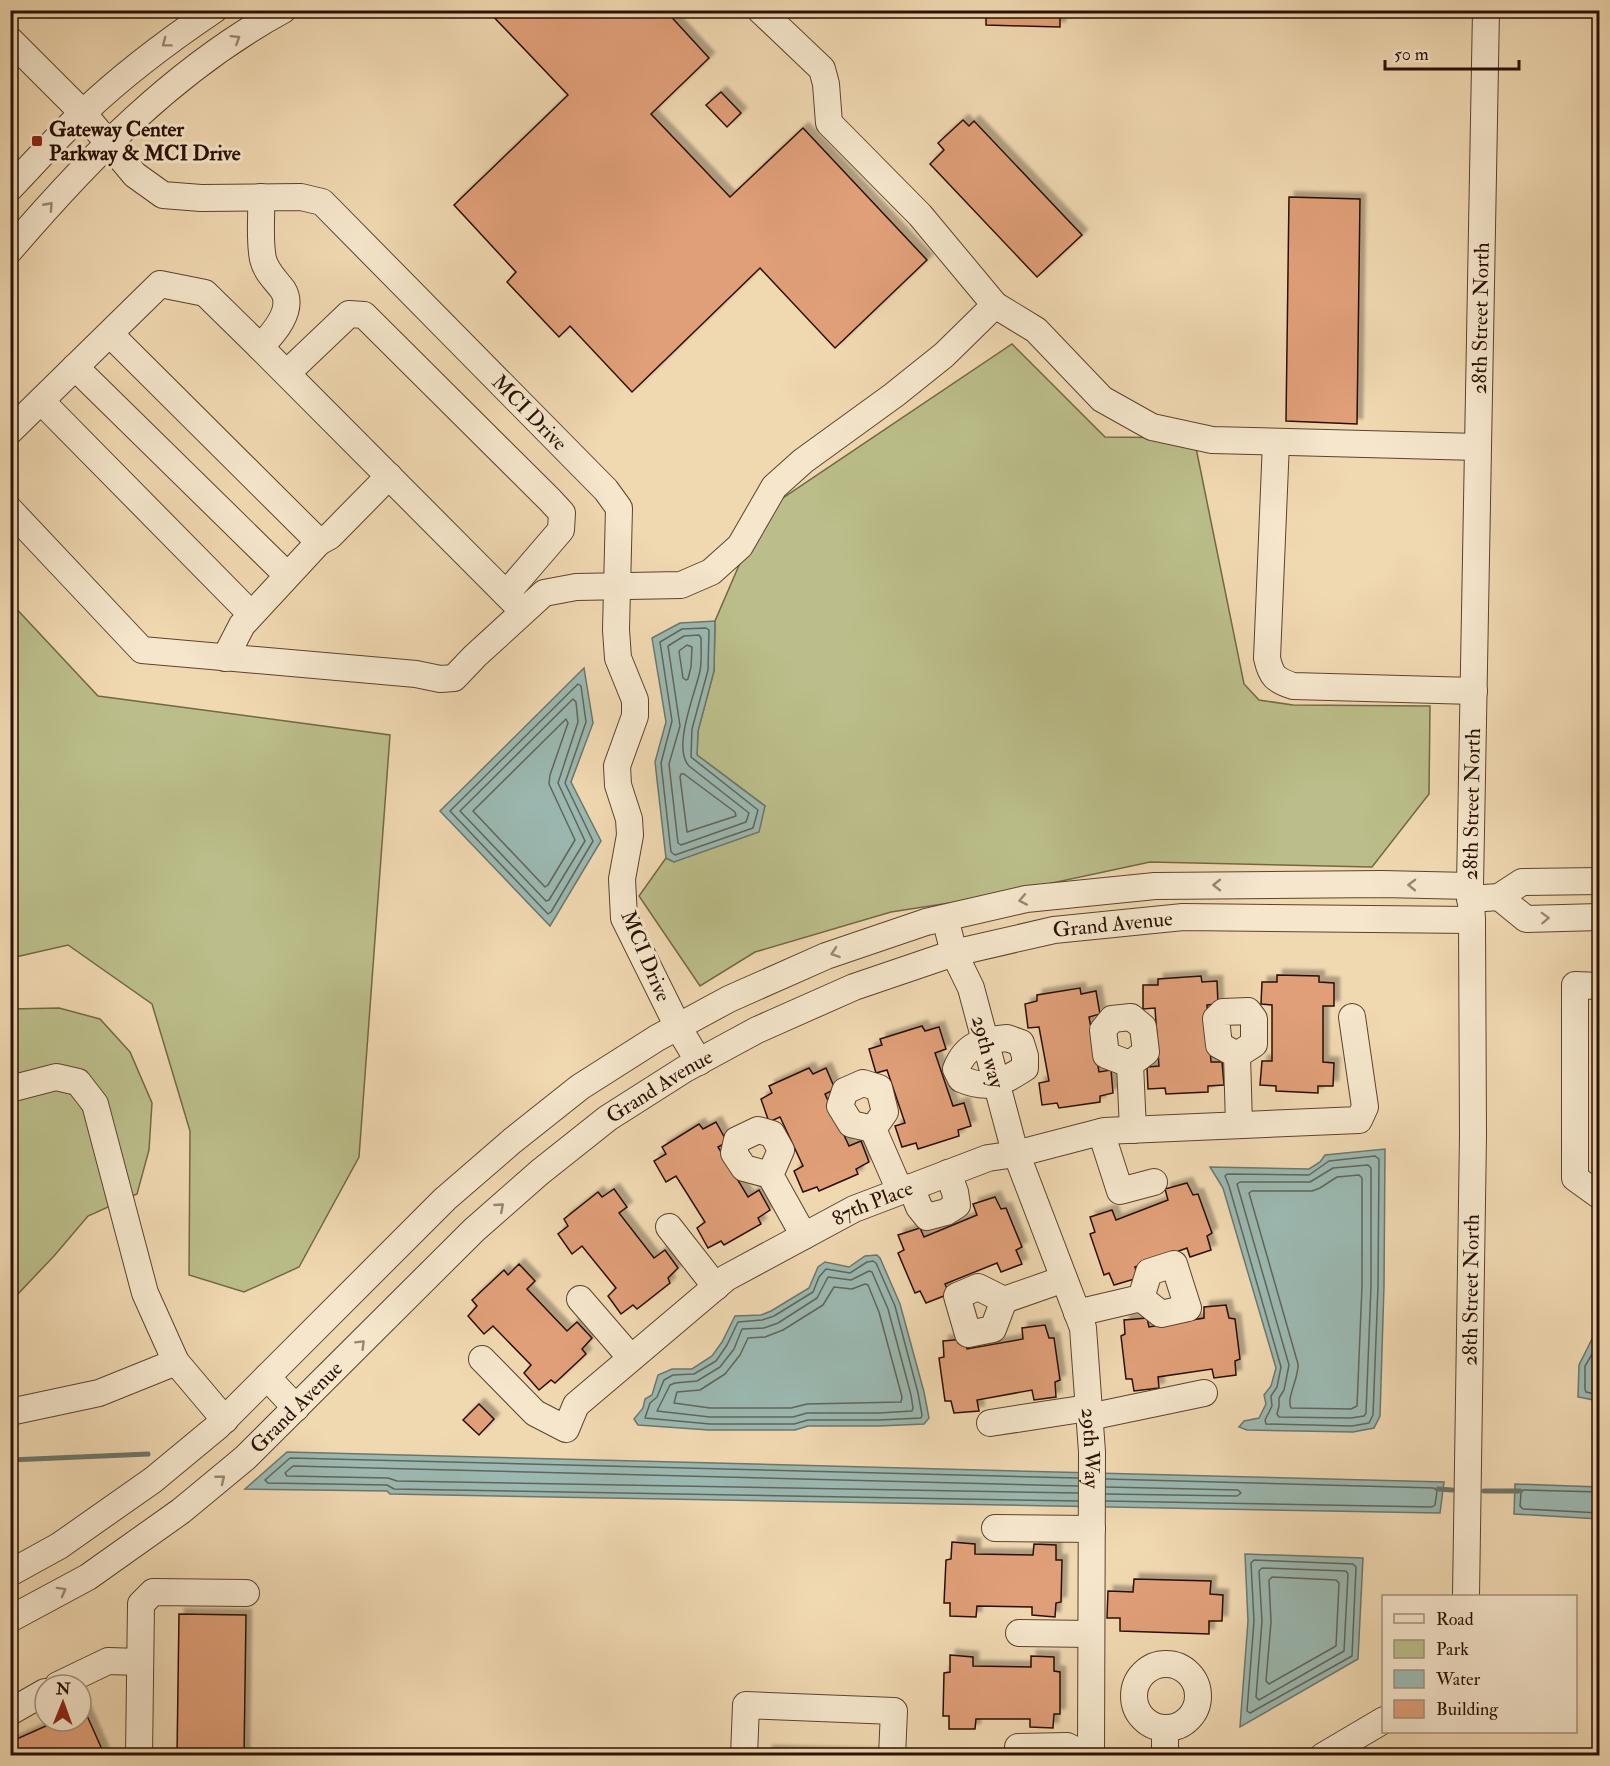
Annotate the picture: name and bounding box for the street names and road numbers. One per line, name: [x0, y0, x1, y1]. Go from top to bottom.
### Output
street label: 28th Street North: [1466, 242, 1496, 394]
street label: MCI Drive: [486, 369, 573, 457]
street label: 28th Street North: [1457, 728, 1487, 880]
street label: Grand Avenue: [1051, 905, 1174, 944]
street label: MCI Drive: [614, 907, 677, 1006]
street label: 29th way: [965, 1012, 1010, 1092]
street label: Grand Avenue: [601, 1043, 718, 1130]
street label: 87th Place: [827, 1175, 917, 1232]
street label: 28th Street North: [1456, 1214, 1486, 1366]
street label: Grand Avenue: [244, 1355, 349, 1459]
street label: 29th Way: [1075, 1407, 1105, 1489]

